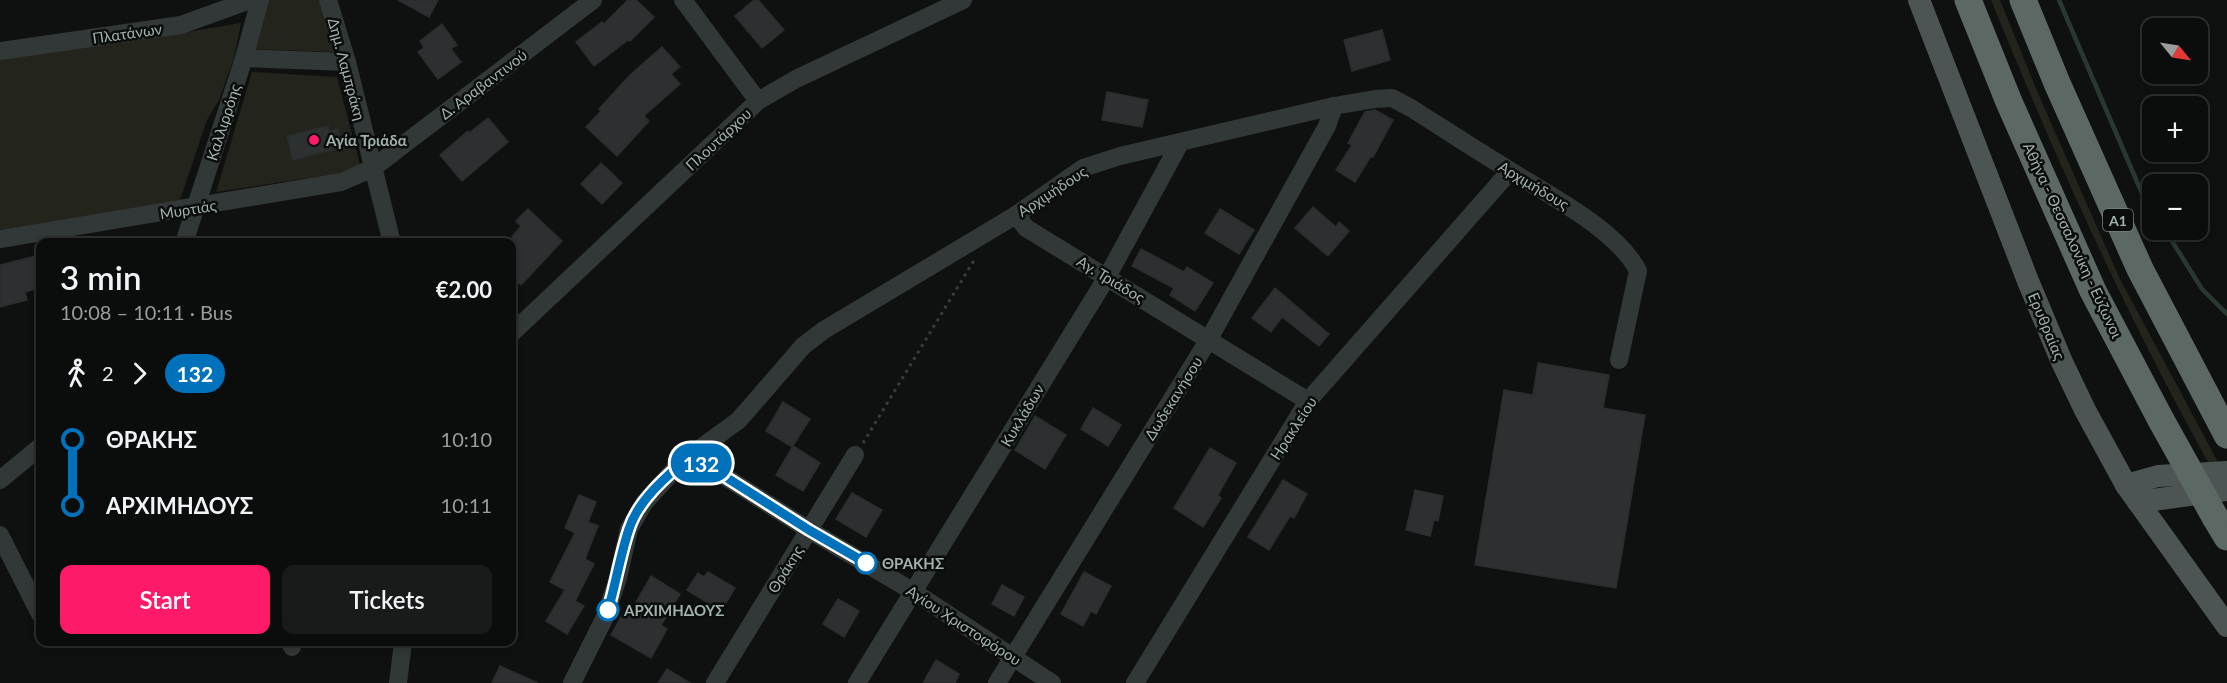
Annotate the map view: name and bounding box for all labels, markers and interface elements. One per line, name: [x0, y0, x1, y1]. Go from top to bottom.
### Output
street label: Δημ. Λαμπράκη: [325, 16, 369, 122]
north arrow: [2142, 18, 2208, 84]
map controls: [2142, 18, 2208, 240]
street label: Πλατάνων: [91, 19, 163, 47]
street label: Δ. Αραβαντινού: [436, 45, 530, 123]
street label: Καλλιρρόης: [202, 81, 244, 163]
button: +: [2142, 96, 2208, 162]
street label: Πλουτάρχου: [681, 104, 755, 174]
place label: Αγία Τριάδα: [325, 131, 407, 149]
marker: Αγία Τριάδα: [307, 133, 321, 147]
street label: Αθήνα - Θεσσαλονίκη - Εύζωνοι: [2020, 139, 2126, 341]
street label: Αρχιμήδους: [1495, 157, 1573, 213]
street label: Αρχιμήδους: [1014, 162, 1090, 220]
button: −: [2142, 174, 2208, 240]
street label: Μυρτιάς: [158, 196, 218, 222]
road number: Α1: [2103, 209, 2133, 231]
street label: Αγ. Τριάδος: [1074, 252, 1148, 306]
text: 3 min: [60, 257, 141, 297]
text: €2.00: [436, 276, 492, 303]
street label: Ερυθραίας: [2025, 290, 2069, 362]
text: 10:08 – 10:11 · Bus: [60, 300, 233, 324]
street label: Δωδεκανήσου: [1140, 353, 1206, 443]
icon: walk: [60, 357, 93, 390]
icon: forward: [123, 357, 156, 390]
text: 2: [102, 361, 114, 385]
text: 132: [177, 361, 213, 386]
street label: Κυκλάδων: [996, 380, 1048, 449]
street label: Ηρακλείου: [1266, 393, 1320, 463]
text: ΘΡΑΚΗΣ: [106, 426, 197, 453]
text: 10:10: [441, 427, 492, 451]
line badge: 132: [666, 444, 736, 482]
text: 132: [683, 451, 719, 476]
text: ΑΡΧΙΜΗΔΟΥΣ: [106, 492, 253, 519]
text: 10:11: [441, 493, 492, 517]
street label: Θράκης: [763, 542, 807, 596]
marker: ΘΡΑΚΗΣ: [855, 552, 877, 574]
place label: ΘΡΑΚΗΣ: [882, 554, 944, 572]
button: Start: [60, 565, 270, 634]
button: Tickets: [282, 565, 492, 634]
street label: Αγίου Χριστοφόρου: [903, 581, 1025, 669]
marker: ΑΡΧΙΜΗΔΟΥΣ: [597, 599, 619, 621]
place label: ΑΡΧΙΜΗΔΟΥΣ: [623, 601, 724, 619]

